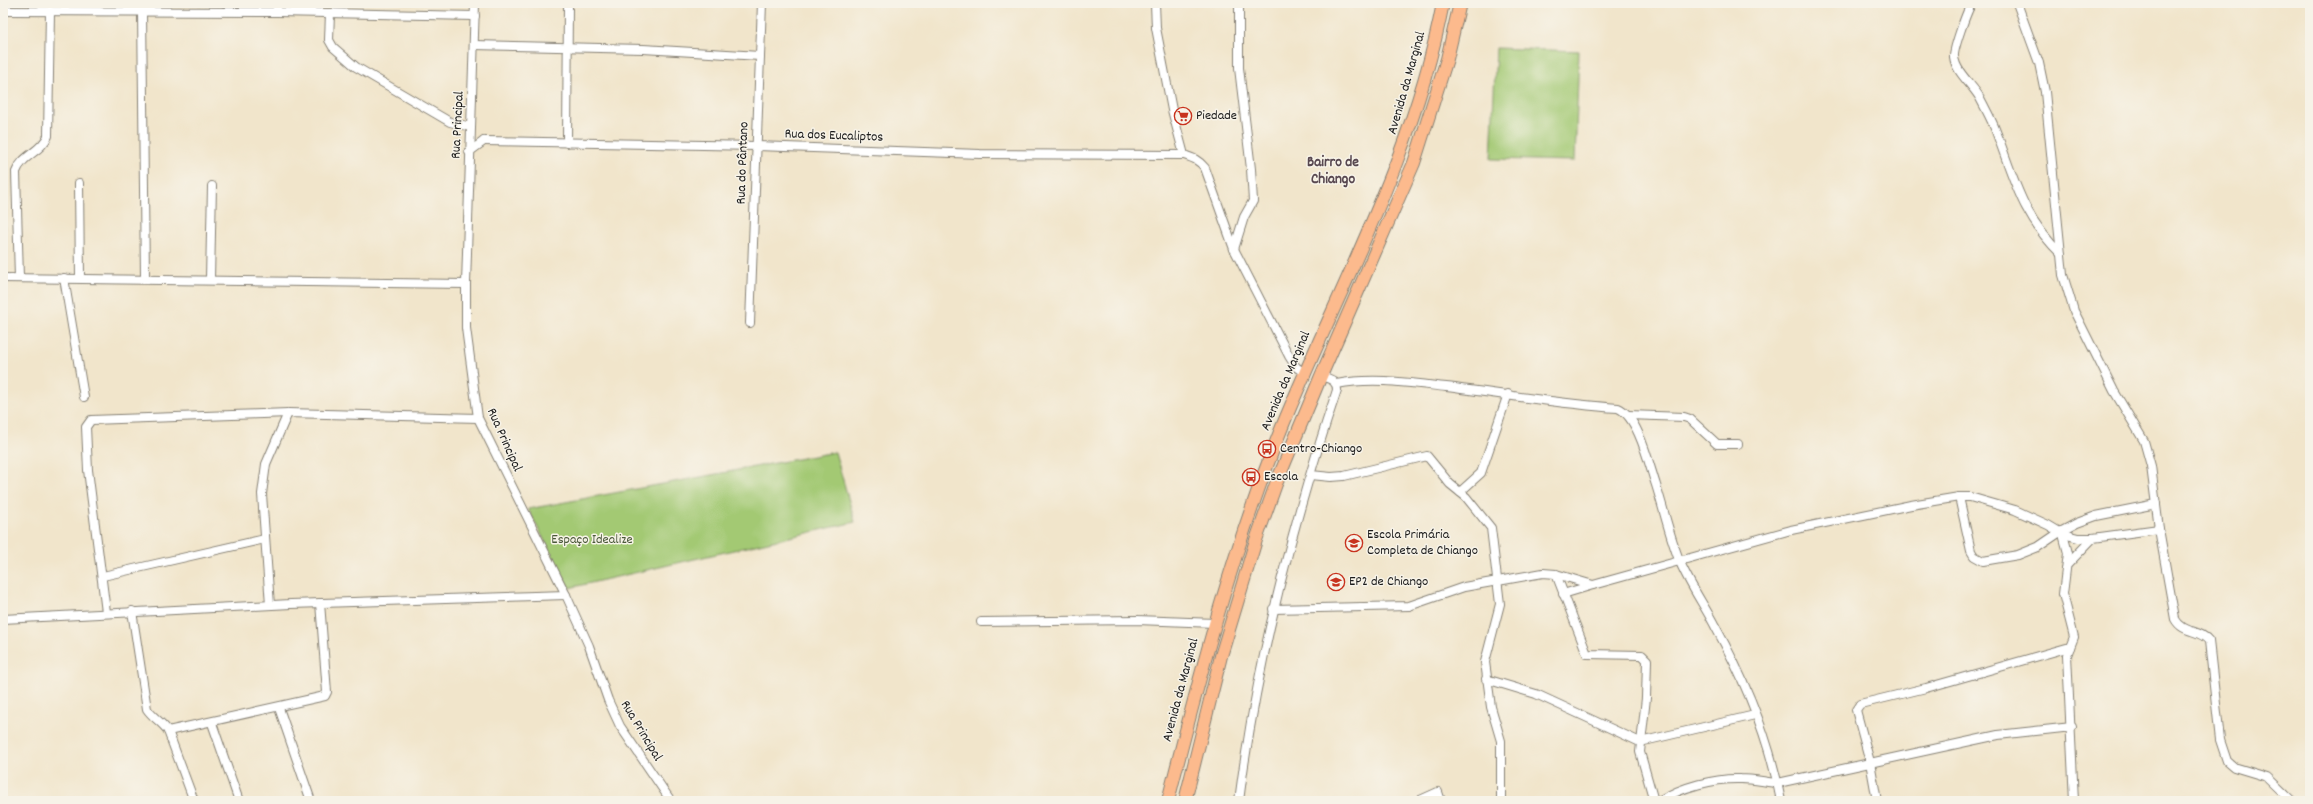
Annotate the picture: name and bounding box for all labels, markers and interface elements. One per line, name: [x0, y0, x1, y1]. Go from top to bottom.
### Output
street label: Avenida da Marginal: [1383, 28, 1431, 137]
street label: Rua Principal: [446, 90, 470, 159]
supermarket icon: Piedade: [1173, 106, 1193, 126]
place label: Piedade: [1196, 106, 1237, 126]
street label: Rua do Pântano: [732, 121, 754, 205]
street label: Rua dos Eucaliptos: [784, 124, 884, 148]
district label: Bairro de Chiango: [1307, 152, 1359, 191]
street label: Avenida da Marginal: [1256, 328, 1316, 434]
street label: Rua Principal: [481, 405, 527, 476]
bus stop icon: Centro-Chiango: [1257, 439, 1277, 459]
place label: Centro-Chiango: [1280, 439, 1362, 459]
bus stop icon: Escola: [1241, 467, 1261, 487]
place label: Escola: [1264, 467, 1298, 487]
place label: Escola Primária Completa de Chiango: [1367, 525, 1478, 561]
park label: Espaço Idealize: [551, 530, 633, 550]
school or university icon: Escola Primária Completa de Chiango: [1344, 533, 1364, 553]
school or university icon: EP2 de Chiango: [1326, 572, 1346, 592]
place label: EP2 de Chiango: [1349, 572, 1428, 592]
street label: Avenida da Marginal: [1158, 635, 1205, 744]
street label: Rua Principal: [615, 697, 667, 766]

